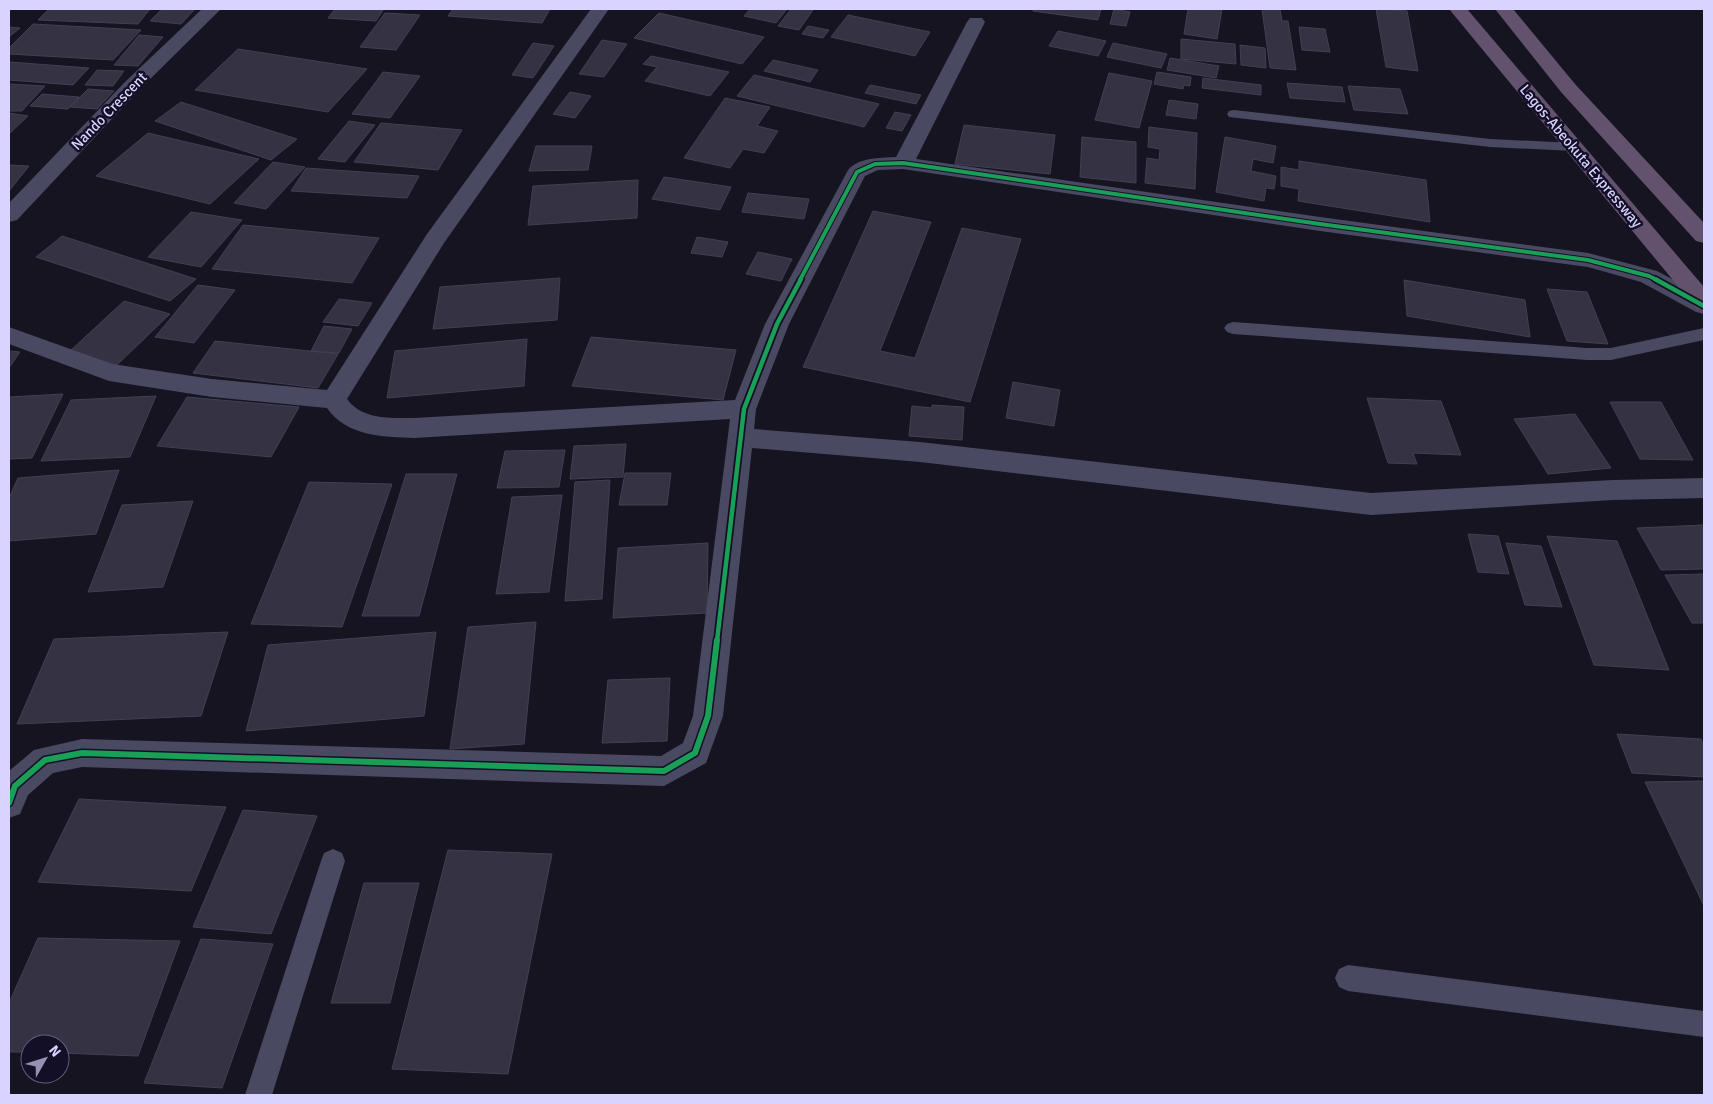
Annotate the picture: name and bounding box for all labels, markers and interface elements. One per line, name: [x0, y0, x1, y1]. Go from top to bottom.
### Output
street label: Nando Crescent: [67, 68, 151, 154]
street label: Lagos-Abeokuta Expressway: [1516, 81, 1646, 231]
north arrow: [20, 1034, 70, 1084]
text: N: [45, 1042, 64, 1060]

